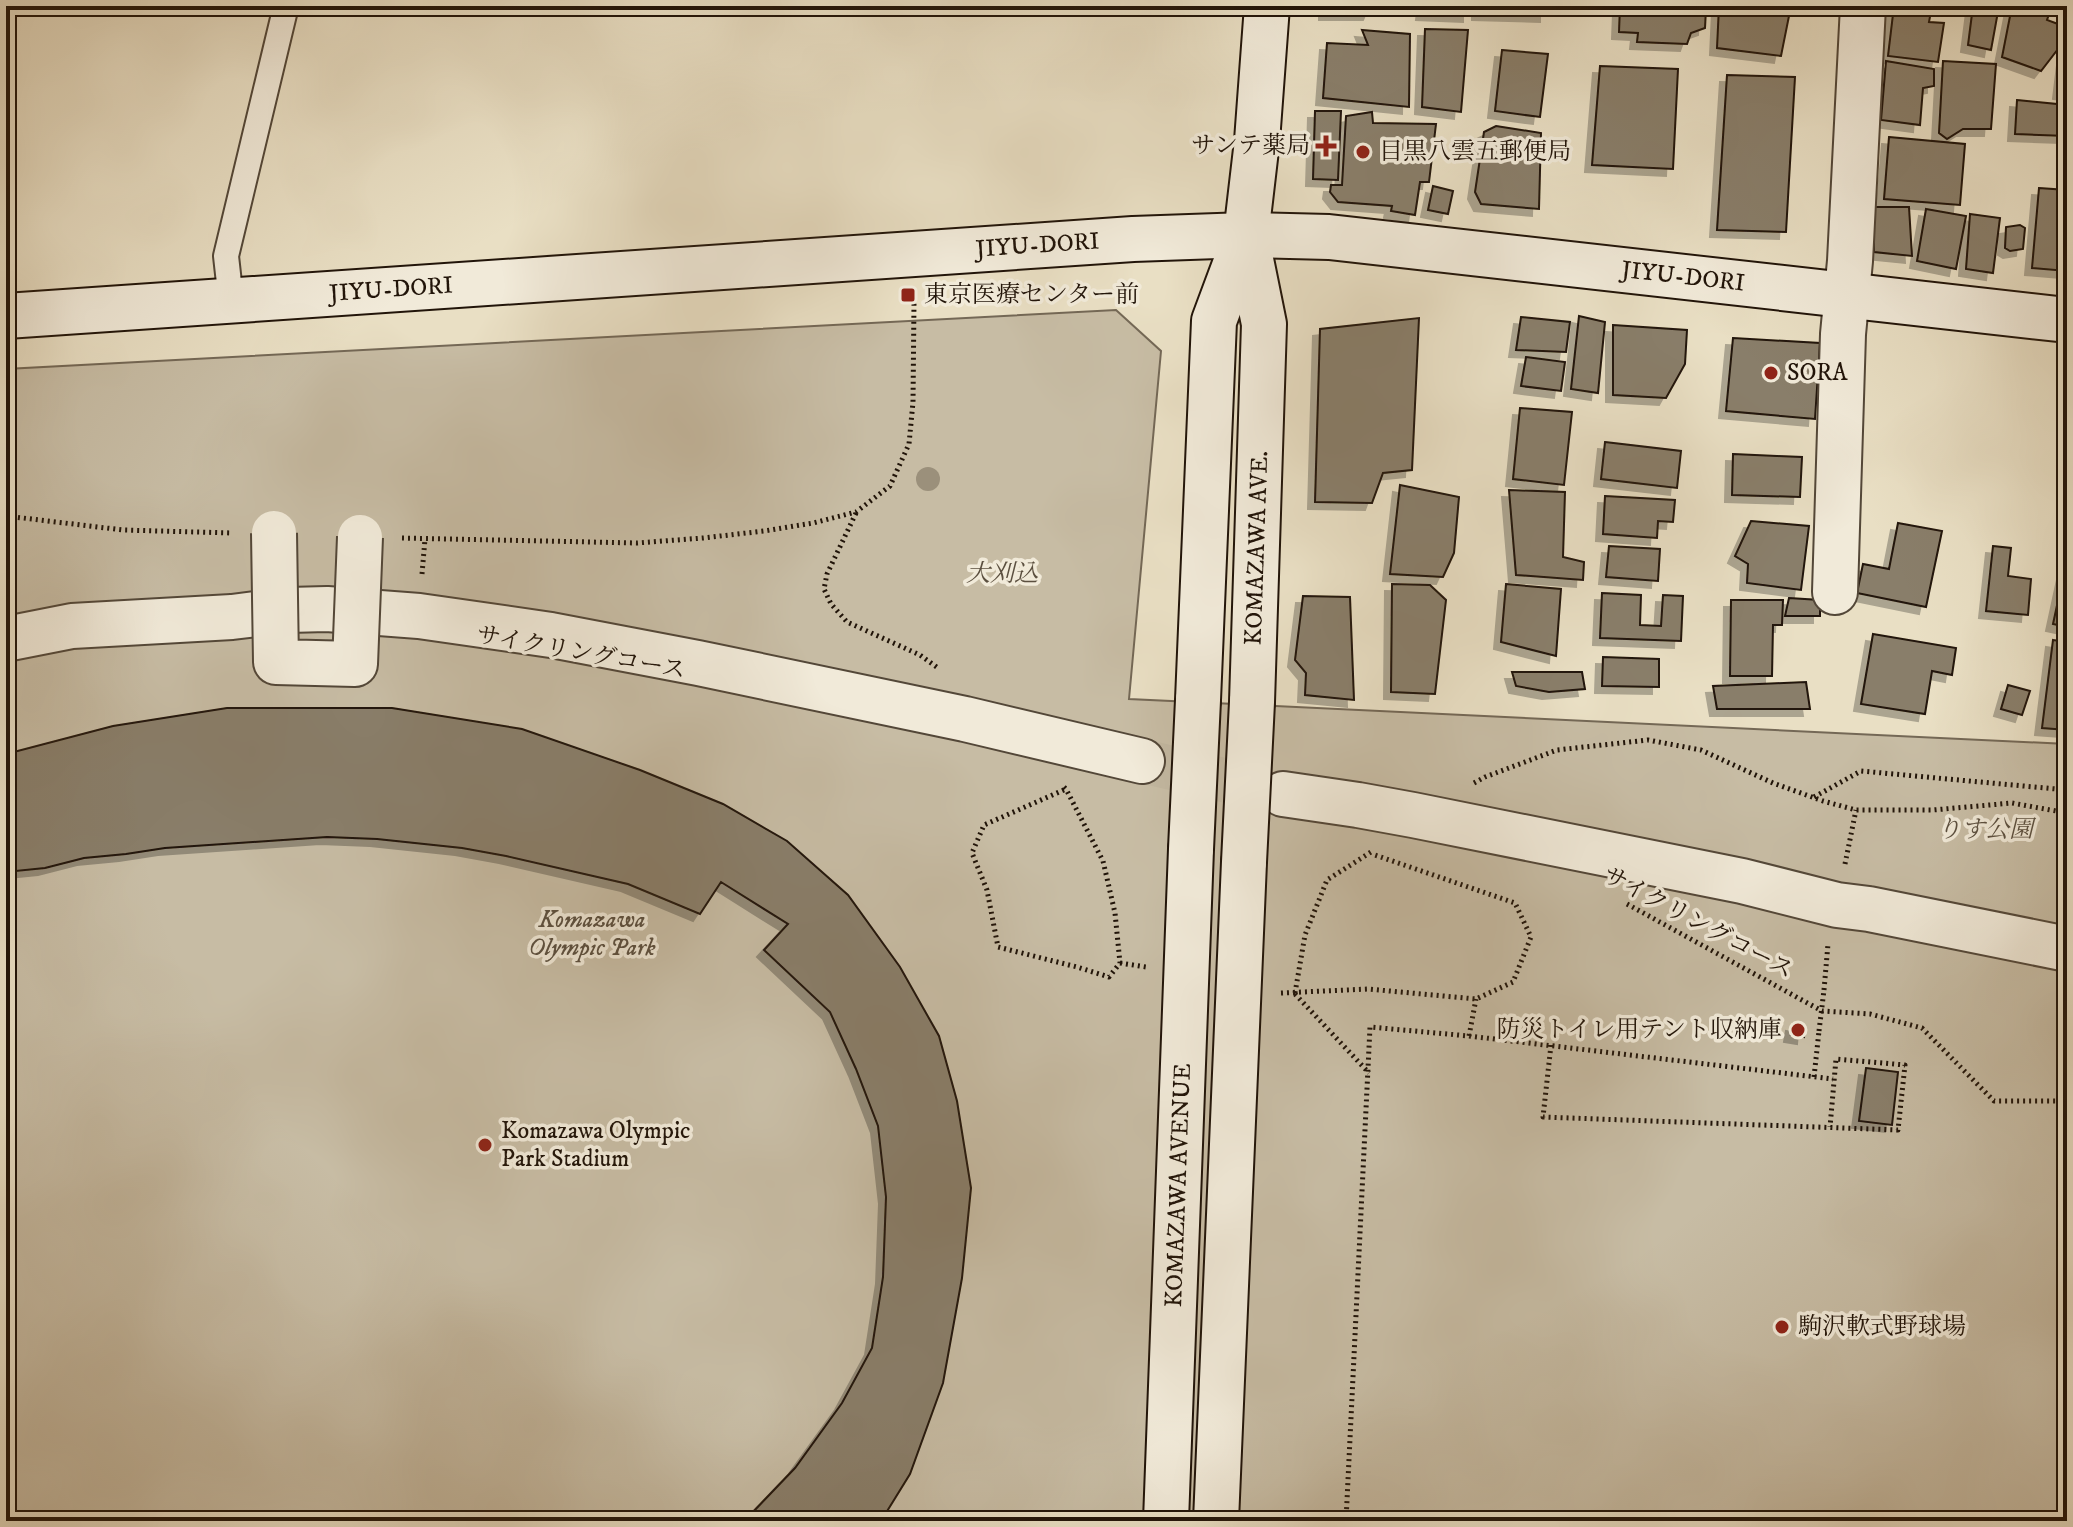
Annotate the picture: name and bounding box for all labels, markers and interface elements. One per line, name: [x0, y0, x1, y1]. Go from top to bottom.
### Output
place label: サンテ薬局: [1191, 131, 1310, 161]
marker: サンテ薬局: [1317, 137, 1335, 155]
place label: 目黒八雲五郵便局: [1379, 137, 1571, 167]
marker: 目黒八雲五郵便局: [1354, 143, 1372, 161]
street label: JIYU-DORI: [973, 226, 1101, 265]
street label: JIYU-DORI: [1618, 255, 1746, 299]
street label: JIYU-DORI: [326, 270, 454, 309]
place label: 東京医療センター前: [924, 280, 1139, 310]
marker: 東京医療センター前: [899, 286, 917, 304]
place label: SORA: [1787, 358, 1848, 388]
marker: SORA: [1762, 364, 1780, 382]
street label: KOMAZAWA AVE.: [1239, 450, 1275, 646]
park label: 大刈込: [966, 559, 1039, 589]
street label: サイクリングコース: [474, 620, 688, 686]
park label: りす公園: [1937, 815, 2037, 845]
street label: サイクリングコース: [1598, 860, 1798, 986]
park label: Komazawa Olympic Park: [529, 905, 655, 963]
place label: 防災トイレ用テント収納庫: [1496, 1015, 1782, 1045]
marker: 防災トイレ用テント収納庫: [1789, 1021, 1807, 1039]
street label: KOMAZAWA AVENUE: [1159, 1063, 1198, 1308]
place label: Komazawa Olympic Park Stadium: [501, 1116, 690, 1174]
marker: Komazawa Olympic Park Stadium: [476, 1136, 494, 1154]
place label: 駒沢軟式野球場: [1798, 1312, 1966, 1342]
marker: 駒沢軟式野球場: [1773, 1318, 1791, 1336]

